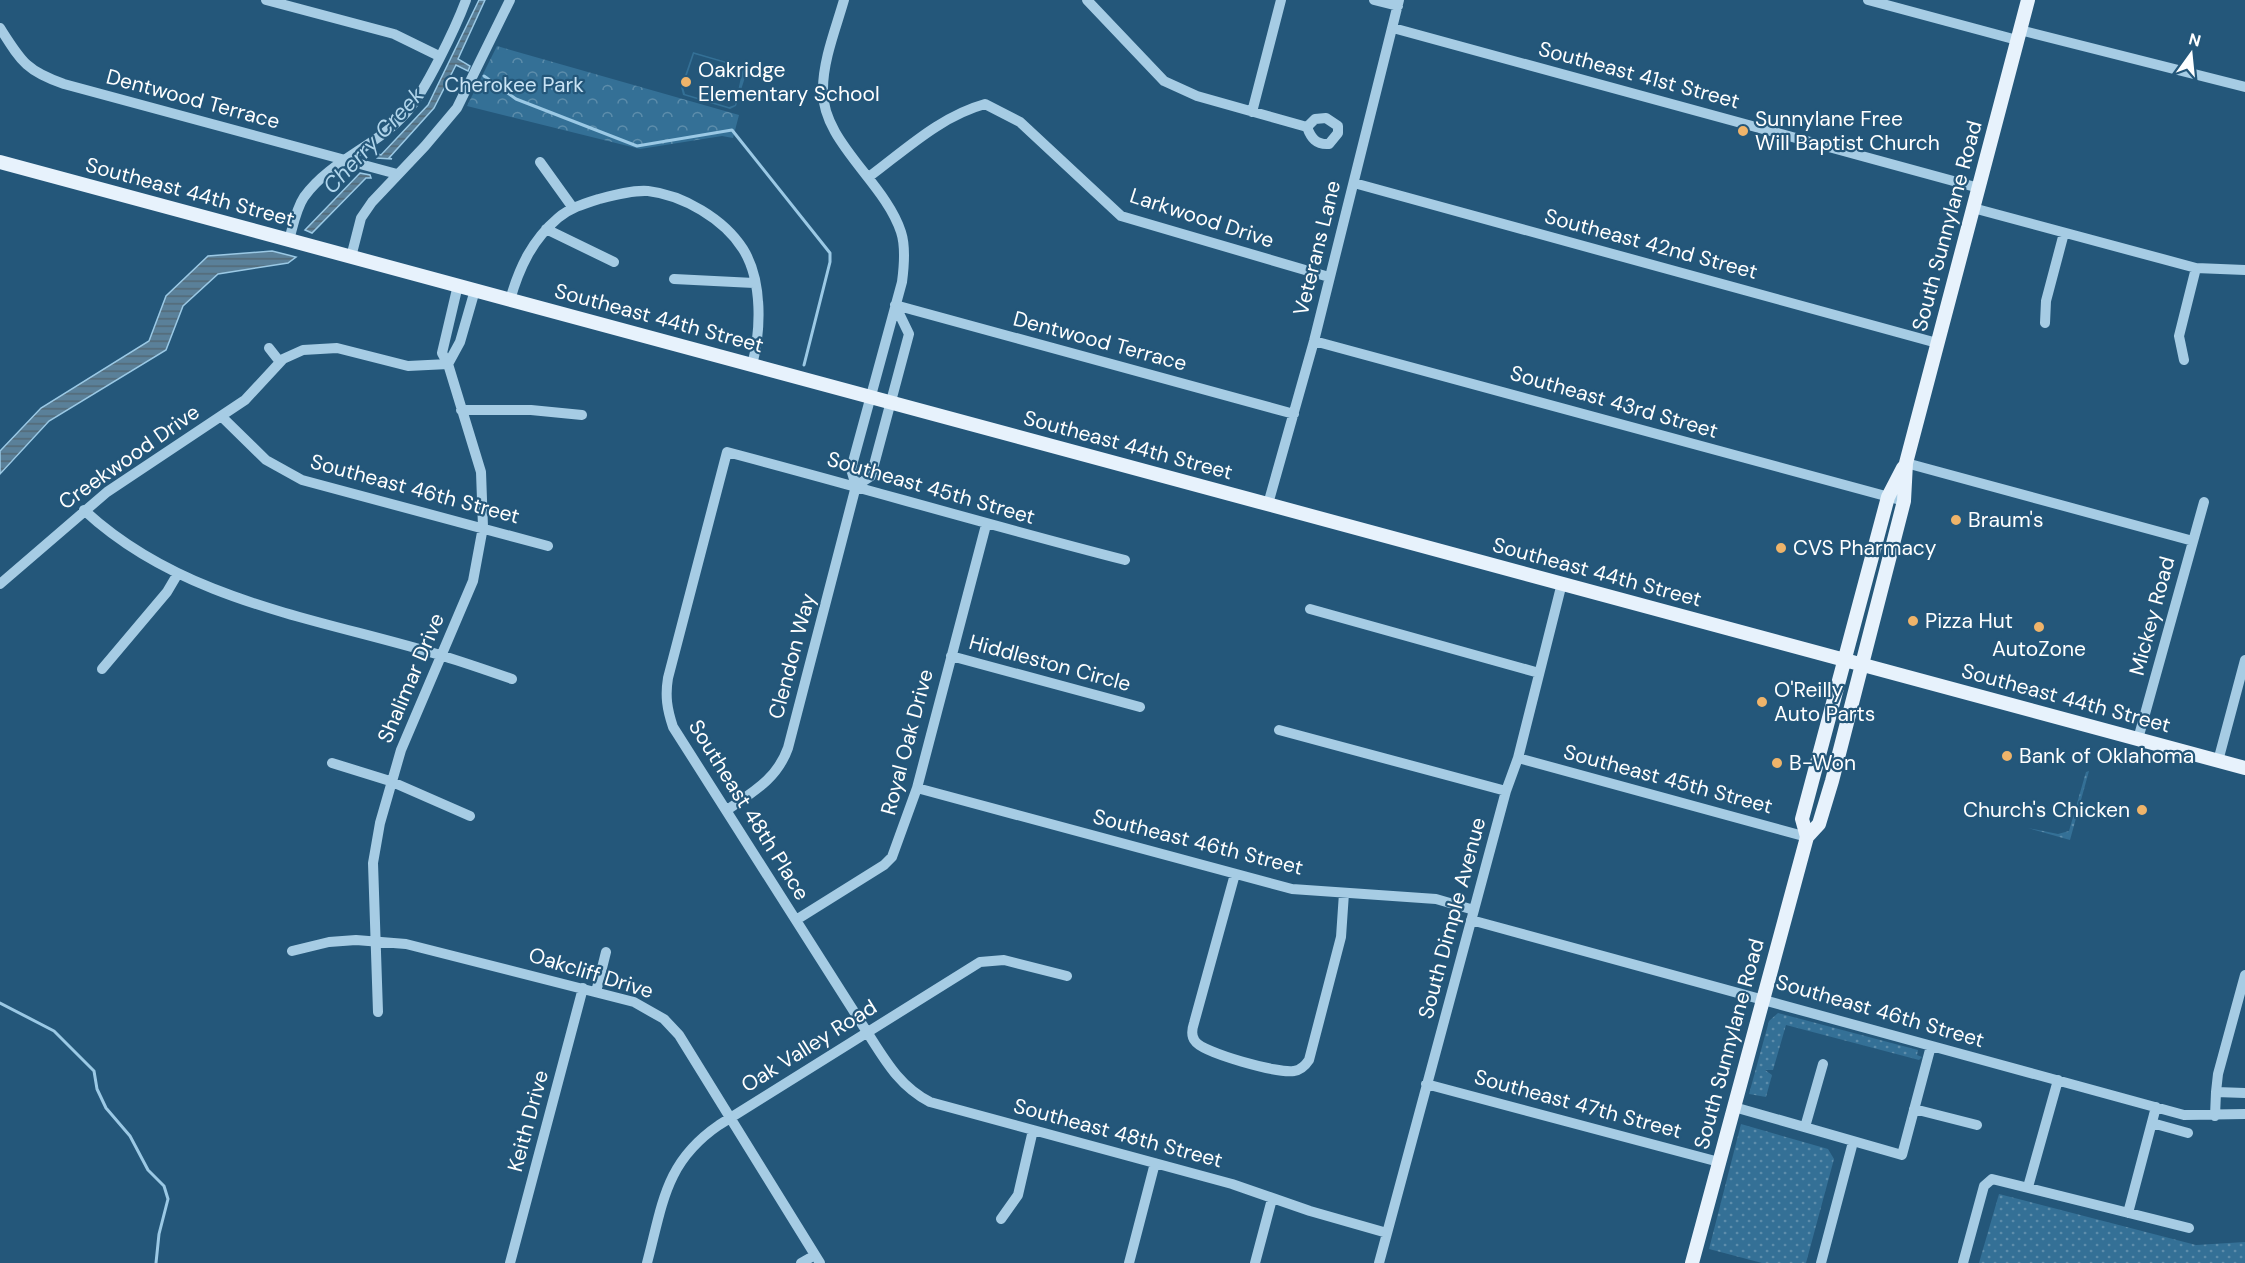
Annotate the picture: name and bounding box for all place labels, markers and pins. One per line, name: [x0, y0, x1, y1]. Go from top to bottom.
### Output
place label: Oakridge Elementary School: [698, 56, 880, 108]
marker: Oakridge Elementary School: [679, 75, 693, 89]
place label: Sunnylane Free Will Baptist Church: [1755, 105, 1940, 157]
marker: Sunnylane Free Will Baptist Church: [1736, 124, 1750, 138]
place label: Braum's: [1968, 506, 2043, 534]
marker: Braum's: [1949, 513, 1963, 527]
place label: CVS Pharmacy: [1793, 534, 1937, 562]
marker: CVS Pharmacy: [1774, 541, 1788, 555]
place label: Pizza Hut: [1925, 607, 2013, 635]
marker: Pizza Hut: [1906, 614, 1920, 628]
marker: AutoZone: [2032, 620, 2046, 634]
place label: AutoZone: [1992, 635, 2086, 663]
place label: O'Reilly Auto Parts: [1774, 676, 1875, 728]
marker: O'Reilly Auto Parts: [1755, 695, 1769, 709]
place label: Bank of Oklahoma: [2019, 742, 2194, 770]
place label: B-Won: [1789, 749, 1856, 777]
marker: Bank of Oklahoma: [2000, 749, 2014, 763]
marker: B-Won: [1770, 756, 1784, 770]
place label: Church's Chicken: [1963, 796, 2130, 824]
marker: Church's Chicken: [2135, 803, 2149, 817]

